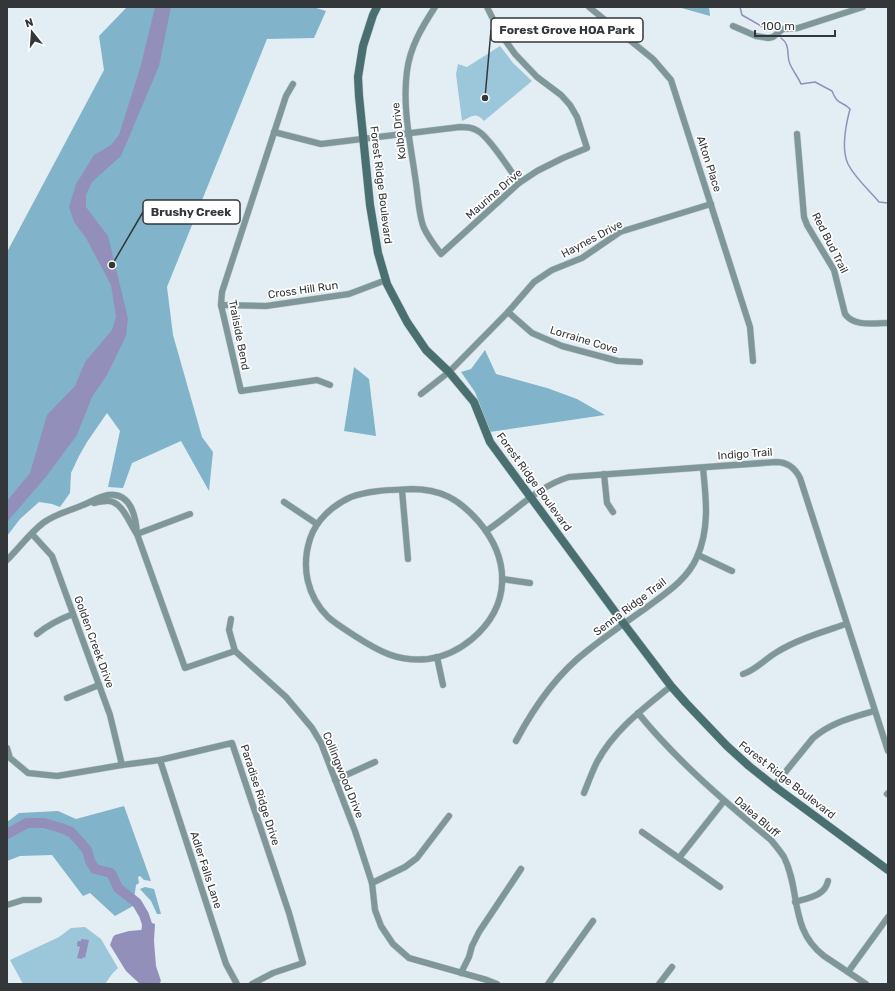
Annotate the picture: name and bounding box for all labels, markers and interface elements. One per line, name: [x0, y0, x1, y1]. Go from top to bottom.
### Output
north arrow: [12, 12, 52, 52]
scale bar: [755, 12, 835, 38]
text: N: [24, 16, 35, 30]
callout: Forest Grove HOA Park: [491, 18, 643, 42]
text: 100 m: [761, 19, 795, 33]
text: Forest Grove HOA Park: [499, 23, 635, 37]
street label: Kolbo Drive: [389, 102, 409, 160]
street label: Forest Ridge Boulevard: [367, 125, 395, 245]
street label: Alton Place: [694, 134, 724, 194]
street label: Maurine Drive: [463, 166, 525, 222]
callout: Brushy Creek: [143, 200, 240, 224]
text: Brushy Creek: [151, 205, 231, 219]
street label: Red Bud Trail: [809, 210, 851, 276]
street label: Haynes Drive: [559, 217, 625, 261]
street label: Cross Hill Run: [267, 279, 339, 301]
street label: Trailside Bend: [226, 299, 252, 371]
street label: Lorraine Cove: [548, 323, 620, 357]
street label: Forest Ridge Boulevard: [494, 430, 574, 534]
street label: Indigo Trail: [717, 446, 773, 462]
street label: Senna Ridge Trail: [591, 575, 669, 639]
street label: Golden Creek Drive: [71, 594, 117, 690]
street label: Collingwood Drive: [320, 730, 366, 820]
street label: Forest Ridge Boulevard: [736, 738, 838, 822]
street label: Paradise Ridge Drive: [238, 743, 282, 847]
street label: Dalea Bluff: [732, 794, 783, 840]
street label: Adler Falls Lane: [187, 830, 225, 910]

